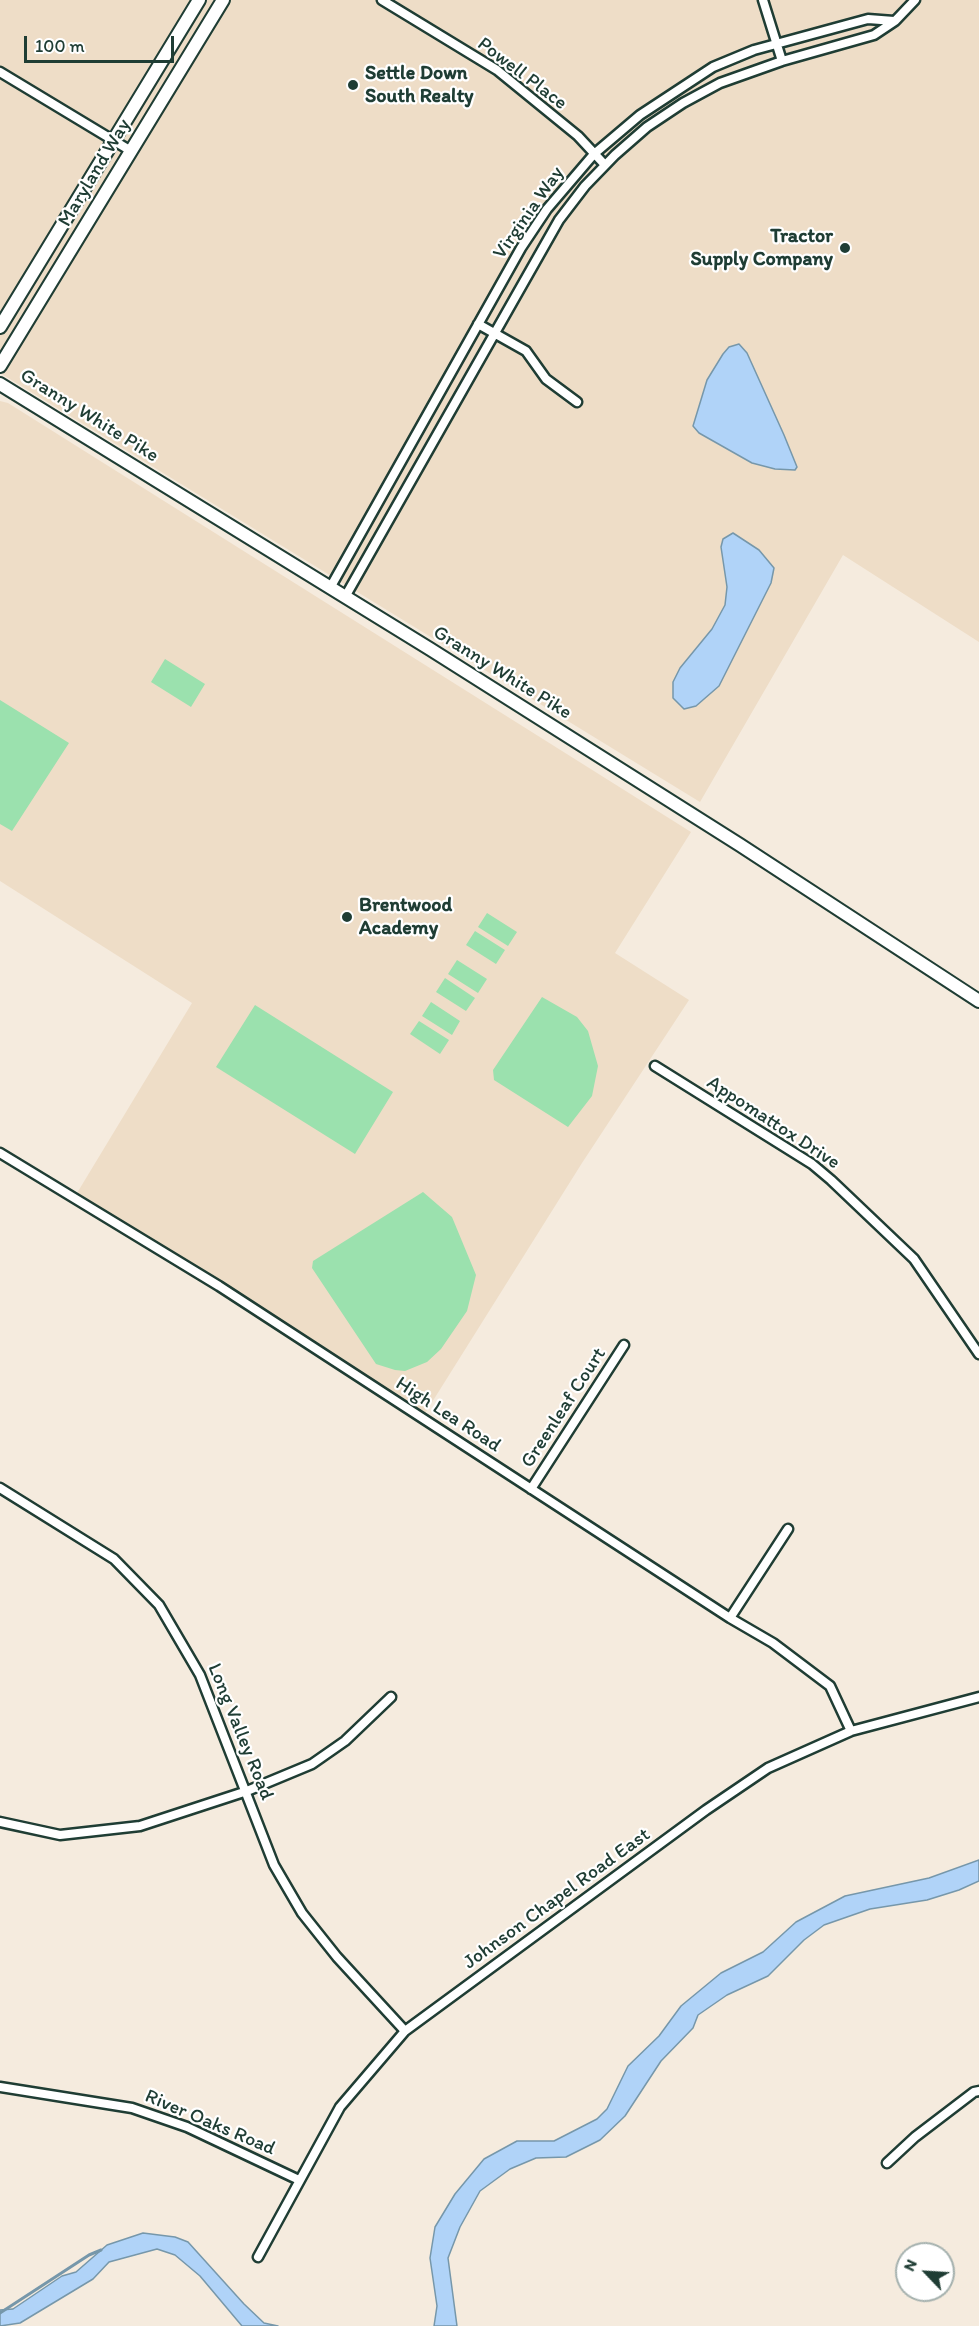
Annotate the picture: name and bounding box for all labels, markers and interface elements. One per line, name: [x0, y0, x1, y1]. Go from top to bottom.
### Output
scale bar: [27, 24, 177, 62]
street label: Powell Place: [472, 32, 572, 116]
text: 100 m: [35, 35, 85, 57]
place label: Settle Down South Realty: [365, 62, 474, 109]
marker: Settle Down South Realty: [346, 78, 360, 92]
street label: Maryland Way: [53, 115, 137, 231]
street label: Virginia Way: [488, 162, 570, 264]
place label: Tractor Supply Company: [690, 225, 833, 272]
marker: Tractor Supply Company: [838, 241, 852, 255]
street label: Granny White Pike: [15, 364, 163, 468]
street label: Granny White Pike: [428, 621, 576, 725]
place label: Brentwood Academy: [359, 894, 452, 941]
marker: Brentwood Academy: [340, 910, 354, 924]
street label: Appomattox Drive: [702, 1071, 844, 1175]
street label: Greenleaf Court: [516, 1343, 612, 1473]
street label: High Lea Road: [391, 1372, 505, 1458]
street label: Long Valley Road: [202, 1660, 278, 1804]
street label: Johnson Chapel Road East: [459, 1823, 655, 1975]
street label: River Oaks Road: [141, 2085, 279, 2161]
north arrow: [895, 2242, 955, 2302]
text: N: [899, 2256, 921, 2274]

